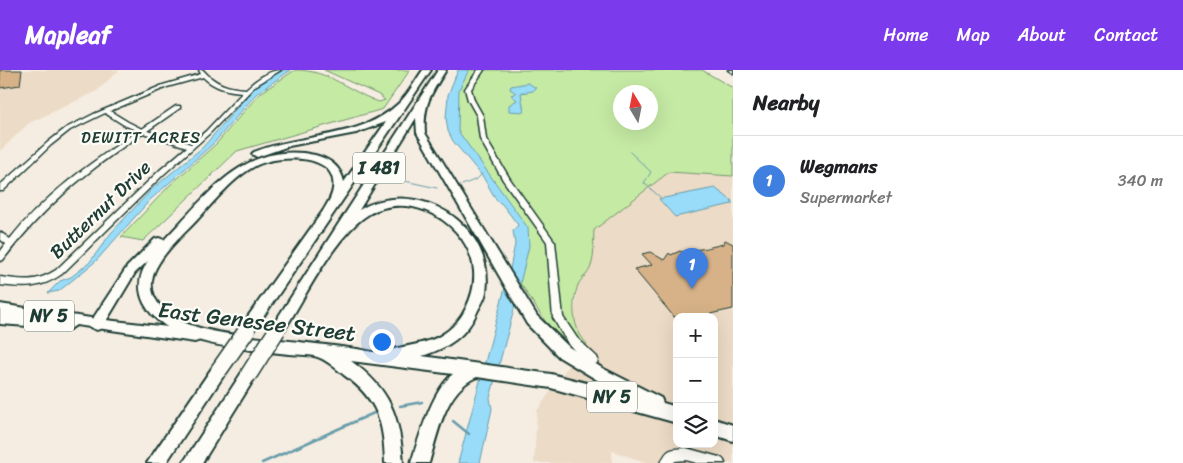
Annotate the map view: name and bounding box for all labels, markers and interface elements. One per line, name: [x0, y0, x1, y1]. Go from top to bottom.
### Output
text: Mapleaf: [25, 14, 111, 56]
text: Home: [884, 19, 929, 51]
text: Map: [957, 19, 990, 51]
text: About: [1018, 19, 1066, 51]
text: Contact: [1094, 19, 1158, 51]
text: Nearby: [753, 84, 819, 122]
north arrow: [613, 85, 658, 130]
district label: DEWITT ACRES: [81, 123, 201, 152]
text: Wegmans: [800, 150, 877, 183]
street label: Butternut Drive: [42, 152, 159, 267]
road number: I 481: [353, 152, 405, 184]
text: 1: [766, 166, 772, 195]
text: 340 m: [1118, 166, 1163, 195]
text: Supermarket: [800, 183, 892, 212]
pin: 1: [676, 248, 708, 289]
street label: East Genesee Street: [156, 290, 358, 353]
road number: NY 5: [24, 300, 74, 332]
map controls: [673, 313, 718, 448]
button: +: [673, 313, 718, 358]
your location: [369, 329, 395, 355]
button: −: [673, 358, 718, 403]
road number: NY 5: [587, 382, 637, 412]
button: layers: [673, 403, 718, 448]

